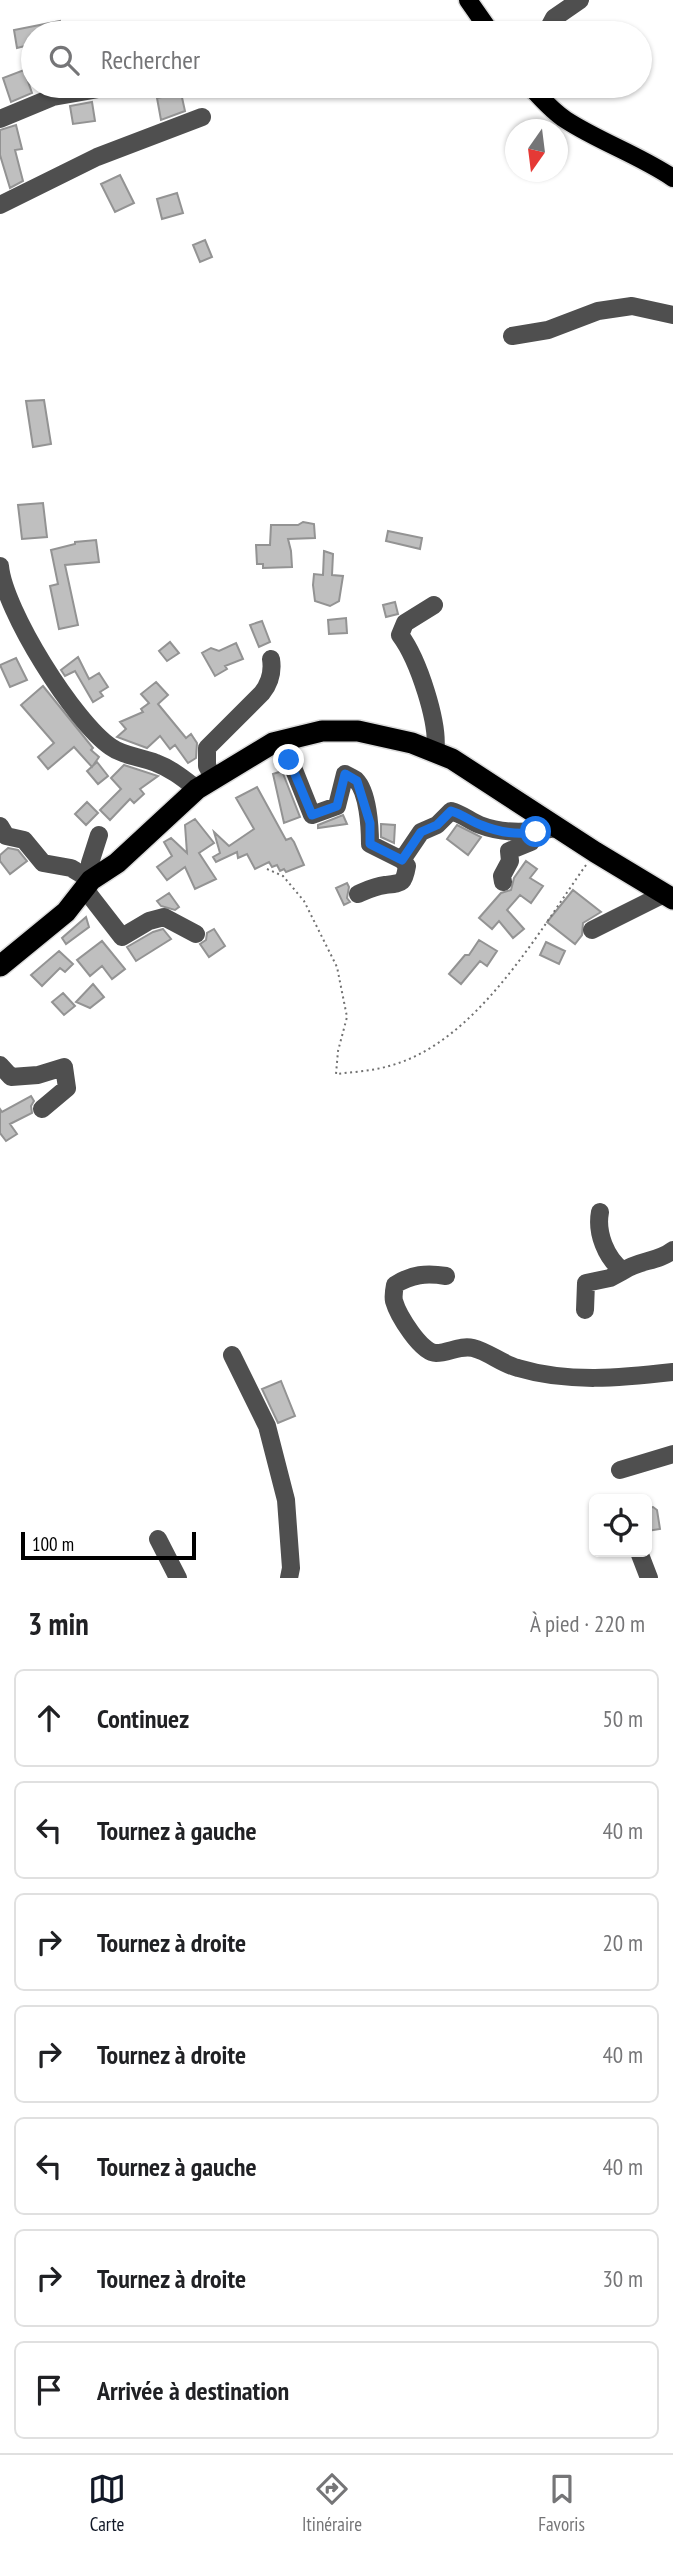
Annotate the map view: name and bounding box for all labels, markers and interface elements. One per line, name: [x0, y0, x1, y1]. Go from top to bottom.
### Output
search box: [21, 21, 652, 98]
icon: search: [45, 41, 83, 79]
text: Rechercher: [101, 43, 200, 76]
north arrow: [505, 119, 568, 182]
route end: [273, 744, 304, 775]
route start: [520, 816, 551, 847]
map controls: [589, 1494, 652, 1557]
button: locate: [589, 1494, 652, 1557]
scale bar: [21, 1529, 196, 1561]
text: 100 m: [32, 1532, 74, 1556]
text: 3 min: [28, 1604, 89, 1643]
text: À pied · 220 m: [530, 1609, 645, 1638]
icon: ahead: [30, 1699, 68, 1737]
text: Continuez: [97, 1702, 189, 1735]
text: 50 m: [602, 1704, 643, 1733]
icon: left: [30, 1811, 68, 1849]
text: Tournez à gauche: [97, 1814, 257, 1847]
text: 40 m: [602, 1816, 643, 1845]
icon: right: [30, 1923, 68, 1961]
text: Tournez à droite: [97, 1926, 246, 1959]
text: 20 m: [602, 1928, 643, 1957]
icon: right: [30, 2035, 68, 2073]
text: Tournez à droite: [97, 2038, 246, 2071]
text: 40 m: [602, 2040, 643, 2069]
icon: left: [30, 2147, 68, 2185]
text: Tournez à gauche: [97, 2150, 257, 2183]
text: 40 m: [602, 2152, 643, 2181]
icon: right: [30, 2259, 68, 2297]
text: Tournez à droite: [97, 2262, 246, 2295]
text: 30 m: [602, 2264, 643, 2293]
icon: arrive: [30, 2371, 68, 2409]
text: Arrivée à destination: [97, 2374, 289, 2407]
tab: Carte: [88, 2470, 126, 2536]
tab: Itinéraire: [302, 2470, 362, 2536]
tab: Favoris: [538, 2470, 585, 2536]

